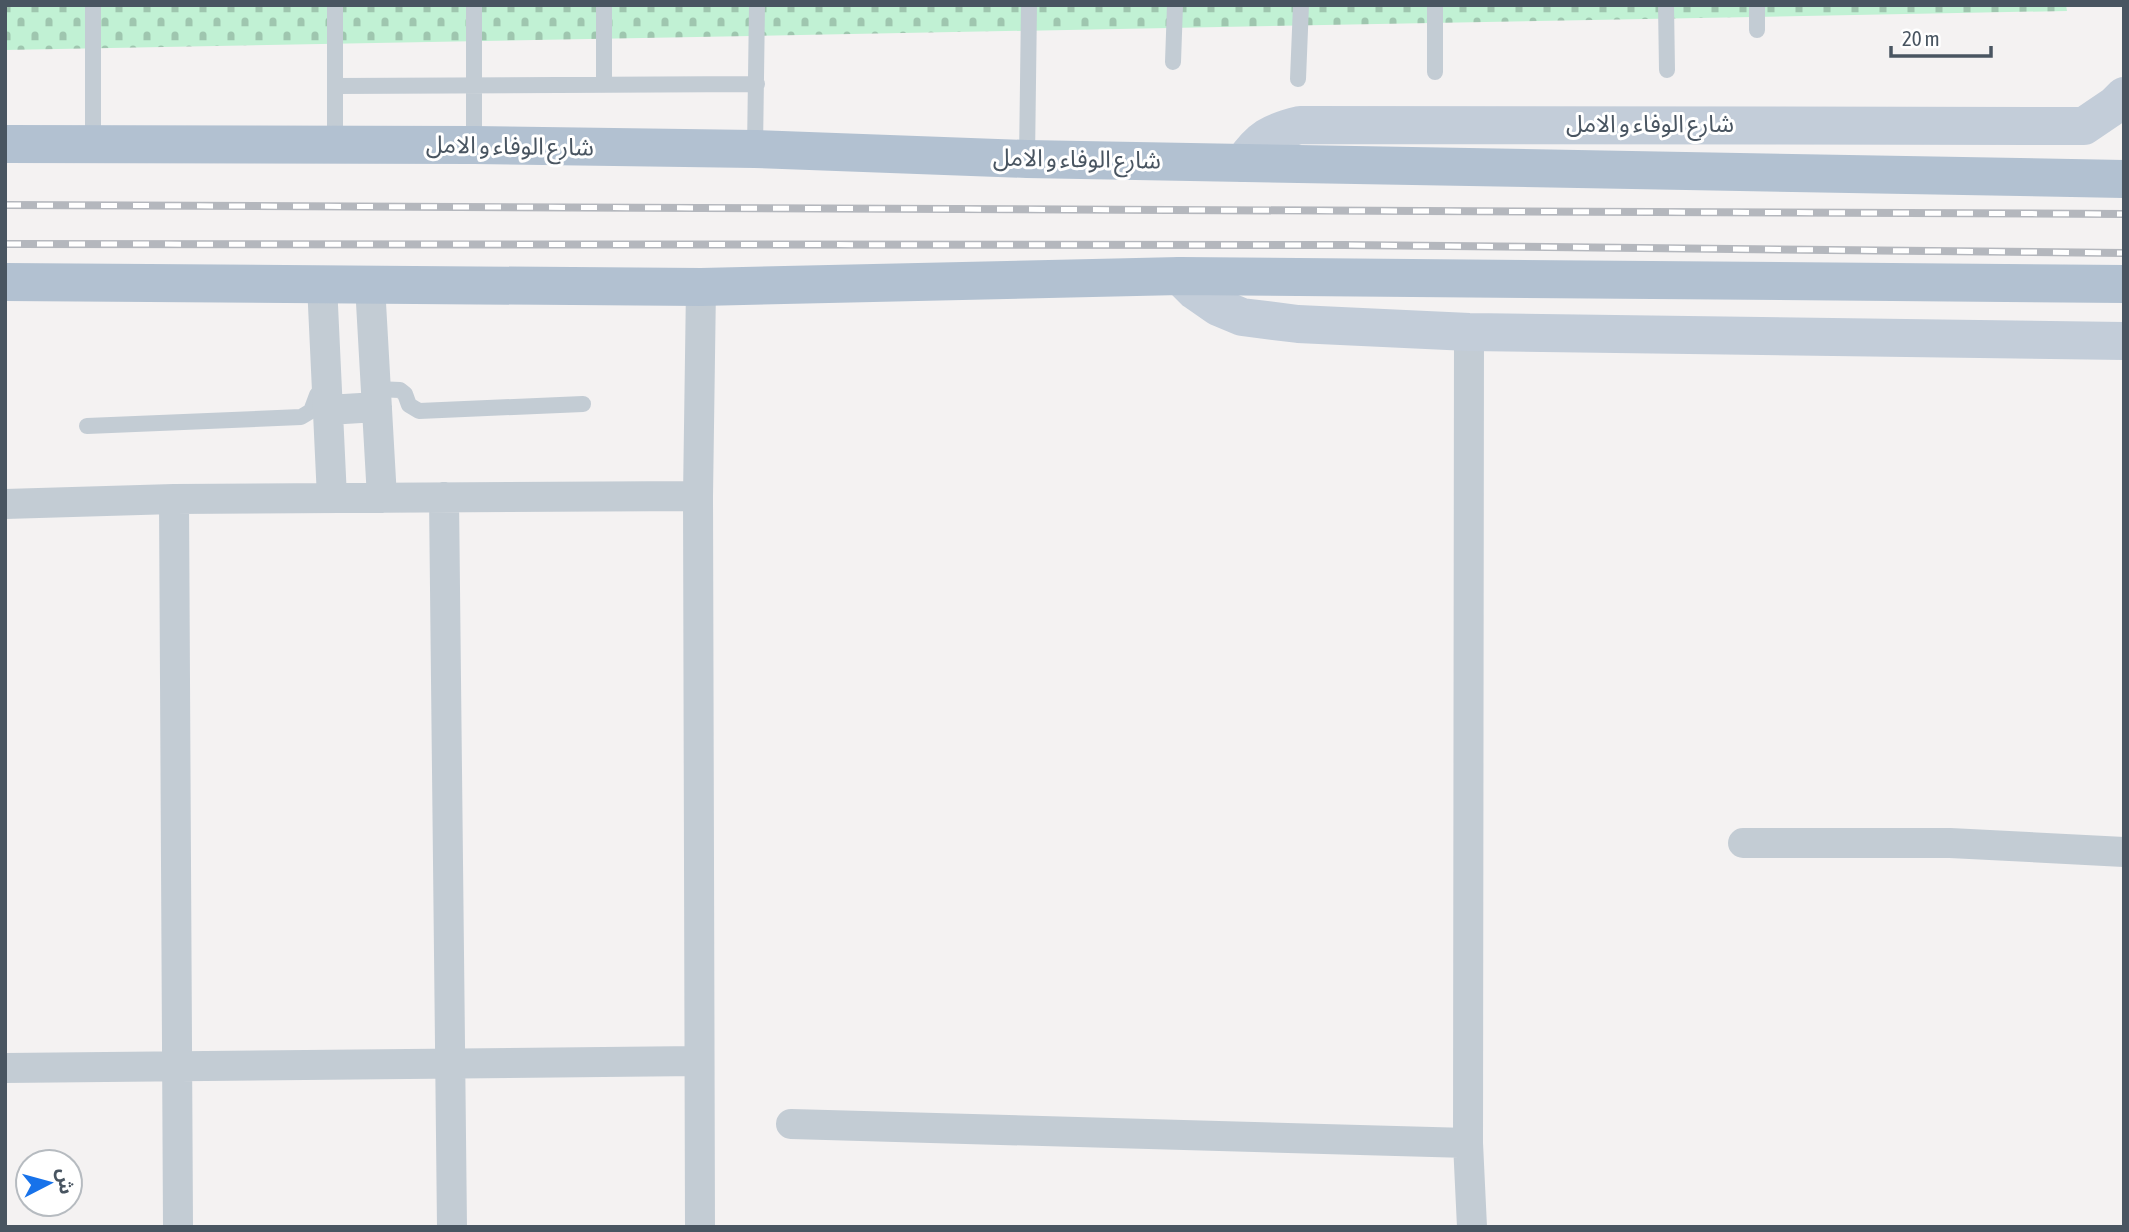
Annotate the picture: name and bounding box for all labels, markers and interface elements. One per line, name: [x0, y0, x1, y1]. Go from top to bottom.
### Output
scale bar: [1891, 14, 1991, 58]
text: 20 m: [1902, 26, 1940, 50]
street label: شارع الوفاء و الامل: [1566, 110, 1734, 141]
street label: شارع الوفاء و الامل: [426, 131, 594, 164]
street label: شارع الوفاء و الامل: [993, 144, 1161, 177]
north arrow: [14, 1148, 84, 1218]
text: ش: [54, 1167, 78, 1195]

